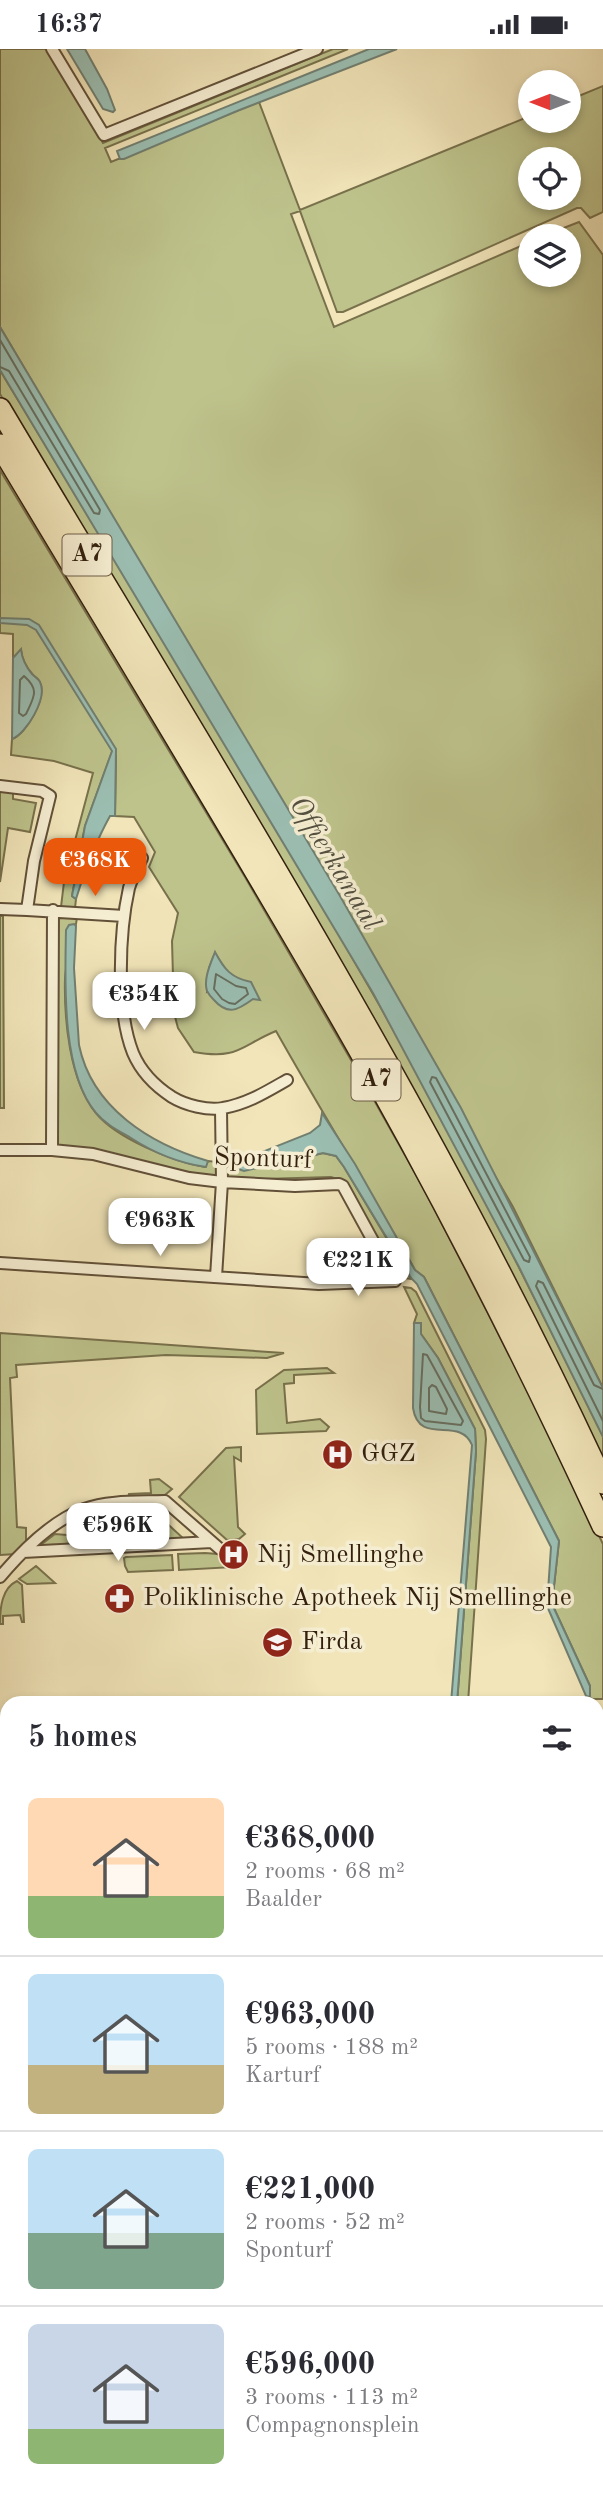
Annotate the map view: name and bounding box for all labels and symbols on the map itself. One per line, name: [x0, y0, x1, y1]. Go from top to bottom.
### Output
north arrow: [518, 70, 581, 133]
road number: A7: [62, 535, 112, 575]
water label: Offierkanaal: [283, 792, 385, 936]
pin: €368K: [46, 839, 144, 898]
pin: €354K: [95, 972, 193, 1032]
road number: A7: [352, 1059, 400, 1100]
street label: Sponturf: [213, 1144, 314, 1174]
pin: €963K: [111, 1199, 209, 1258]
pin: €221K: [309, 1239, 407, 1298]
hospital icon: GGZ: [321, 1437, 355, 1471]
place label: GGZ: [361, 1441, 415, 1467]
pin: €596K: [69, 1503, 167, 1563]
hospital icon: Nij Smellinghe: [217, 1538, 251, 1572]
place label: Nij Smellinghe: [257, 1542, 424, 1568]
pharmacy icon: Poliklinische Apotheek Nij Smellinghe: [103, 1581, 137, 1615]
place label: Poliklinische Apotheek Nij Smellinghe: [143, 1585, 572, 1611]
school or university icon: Firda: [261, 1625, 295, 1659]
place label: Firda: [301, 1629, 363, 1655]

